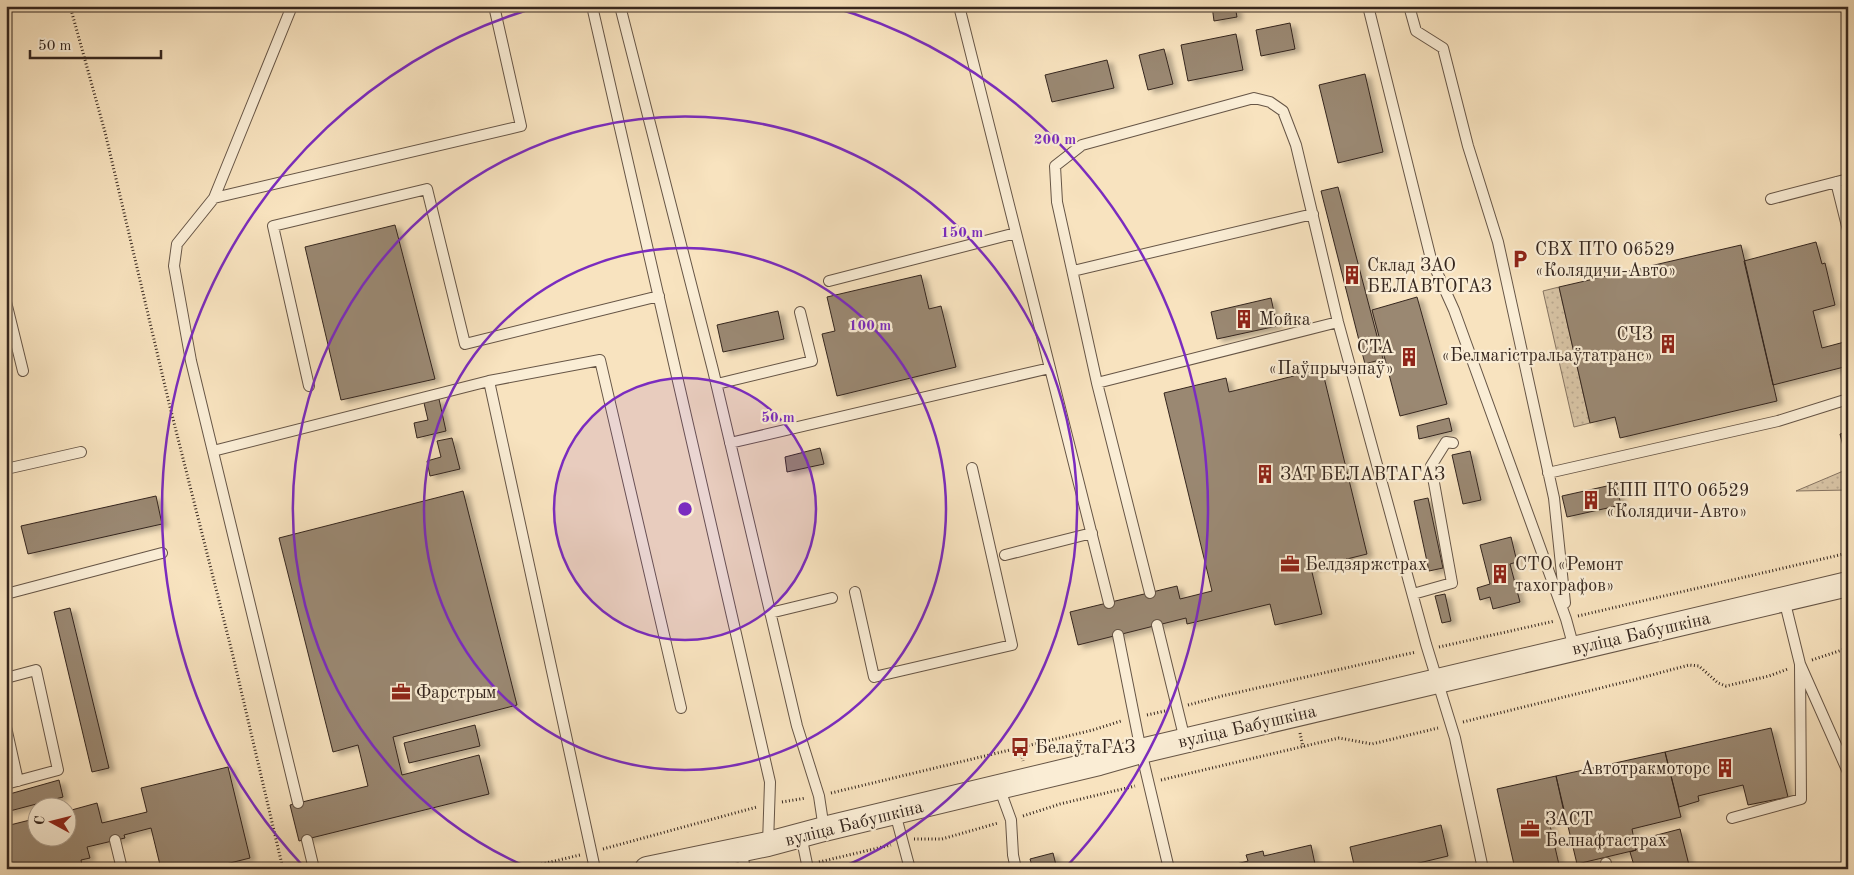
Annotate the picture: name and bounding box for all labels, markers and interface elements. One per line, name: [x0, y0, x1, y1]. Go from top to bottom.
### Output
scale bar: [30, 28, 161, 60]
text: 50 m: [38, 39, 72, 54]
text: 200 m: [1034, 133, 1076, 148]
text: 150 m: [941, 226, 983, 241]
place label: СВХ ПТО 06529 «Колядичи-Авто»: [1535, 241, 1676, 280]
parking icon: СВХ ПТО 06529 «Колядичи-Авто»: [1509, 248, 1531, 270]
place label: Склад ЗАО БЕЛАВТОГАЗ: [1367, 257, 1492, 296]
building icon: Склад ЗАО БЕЛАВТОГАЗ: [1341, 264, 1363, 286]
building icon: Мойка: [1233, 308, 1255, 330]
place label: Мойка: [1259, 311, 1311, 329]
text: 100 m: [849, 319, 891, 334]
place label: СЧЗ «Белмагістральаўтатранс»: [1441, 326, 1653, 365]
building icon: СЧЗ «Белмагістральаўтатранс»: [1657, 333, 1679, 355]
place label: СТА «Паўпрычэпаў»: [1269, 339, 1394, 378]
building icon: СТА «Паўпрычэпаў»: [1398, 346, 1420, 368]
text: 50 m: [761, 411, 795, 426]
building icon: ЗАТ БЕЛАВТАГАЗ: [1254, 463, 1276, 485]
place label: ЗАТ БЕЛАВТАГАЗ: [1280, 466, 1445, 484]
place label: КПП ПТО 06529 «Колядичи-Авто»: [1606, 482, 1749, 521]
building icon: КПП ПТО 06529 «Колядичи-Авто»: [1580, 489, 1602, 511]
centre of rings: [676, 500, 694, 518]
office icon: Белдзяржстрах: [1279, 553, 1301, 575]
place label: Белдзяржстрах: [1305, 556, 1427, 574]
place label: СТО «Ремонт тахографов»: [1515, 556, 1623, 596]
building icon: СТО «Ремонт тахографов»: [1489, 563, 1511, 585]
street label: вуліца Бабушкіна: [1570, 609, 1712, 659]
office icon: Фарстрым: [390, 681, 412, 703]
place label: Фарстрым: [416, 684, 496, 702]
street label: вуліца Бабушкіна: [1176, 702, 1318, 752]
bus stop icon: БелаўтаГАЗ: [1009, 736, 1031, 758]
place label: БелаўтаГАЗ: [1035, 739, 1136, 757]
building icon: Автотракмоторс: [1714, 757, 1736, 779]
place label: Автотракмоторс: [1581, 760, 1710, 778]
north arrow: [28, 798, 78, 848]
street label: вуліца Бабушкіна: [783, 798, 925, 850]
place label: ЗАСТ Белнафтастрах: [1545, 811, 1667, 851]
text: С: [33, 815, 48, 826]
office icon: ЗАСТ Белнафтастрах: [1519, 818, 1541, 840]

